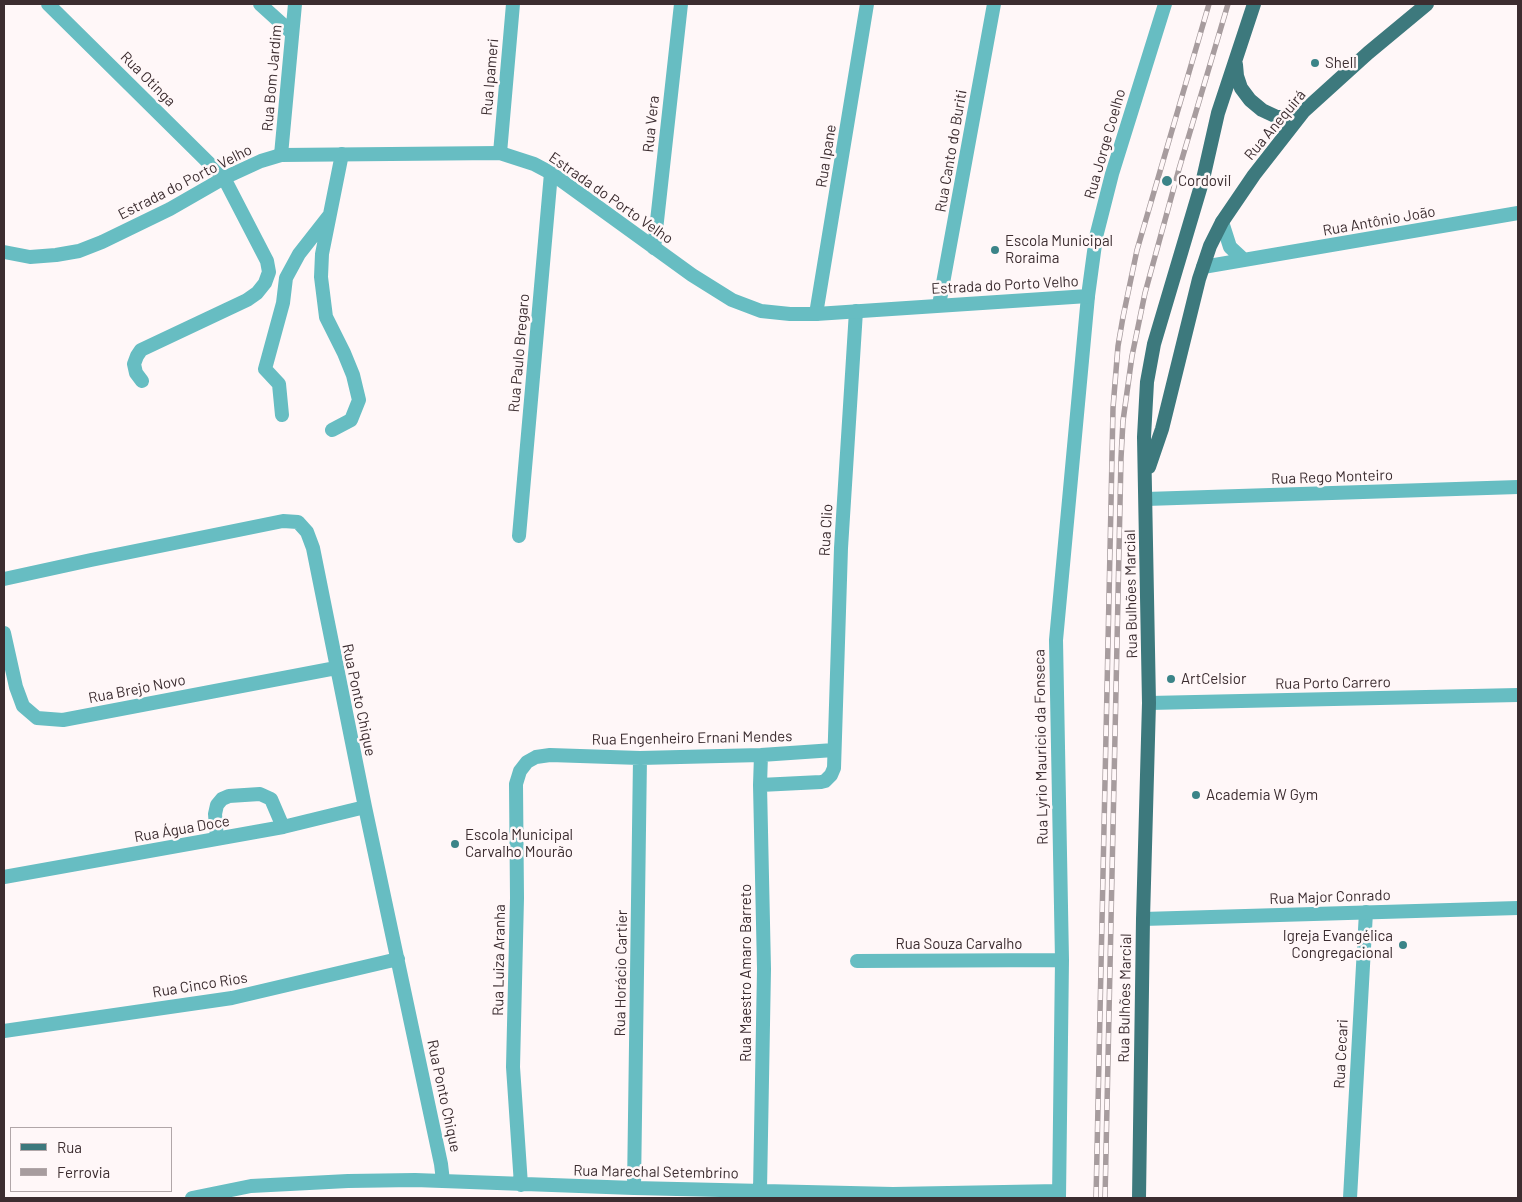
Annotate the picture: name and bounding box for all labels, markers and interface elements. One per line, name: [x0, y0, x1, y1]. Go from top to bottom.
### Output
street label: Rua Bom Jardim: [258, 24, 286, 132]
street label: Rua Ipameri: [478, 38, 502, 116]
street label: Rua Otinga: [117, 48, 179, 110]
place label: Shell: [1325, 54, 1357, 72]
marker: Shell: [1309, 57, 1321, 69]
street label: Rua Anequirá: [1240, 86, 1310, 164]
street label: Rua Jorge Coelho: [1081, 87, 1129, 201]
street label: Rua Canto do Buriti: [931, 88, 971, 214]
street label: Rua Vera: [639, 95, 663, 153]
street label: Rua Ipane: [812, 123, 840, 189]
street label: Estrada do Porto Velho: [115, 140, 255, 224]
street label: Estrada do Porto Velho: [545, 148, 677, 248]
place label: Cordovil: [1178, 172, 1231, 190]
marker: Cordovil: [1160, 174, 1174, 188]
street label: Rua Antônio João: [1321, 202, 1437, 240]
place label: Escola Municipal Roraima: [1005, 232, 1113, 267]
marker: Escola Municipal Roraima: [989, 244, 1001, 256]
street label: Estrada do Porto Velho: [931, 272, 1079, 298]
street label: Rua Paulo Bregaro: [505, 293, 533, 413]
street label: Rua Rego Monteiro: [1271, 466, 1393, 488]
street label: Rua Clio: [816, 503, 836, 557]
street label: Rua Bulhões Marcial: [1121, 529, 1141, 659]
street label: Rua Ponto Chique: [338, 642, 380, 758]
street label: Rua Lyrio Mauricio da Fonseca: [1030, 649, 1052, 845]
place label: ArtCelsior: [1181, 670, 1246, 688]
street label: Rua Brejo Novo: [87, 671, 187, 707]
marker: ArtCelsior: [1165, 673, 1177, 685]
street label: Rua Porto Carrero: [1275, 673, 1391, 693]
street label: Rua Engenheiro Ernani Mendes: [592, 727, 792, 749]
place label: Academia W Gym: [1206, 786, 1318, 804]
marker: Academia W Gym: [1190, 789, 1202, 801]
street label: Rua Água Doce: [133, 812, 231, 846]
place label: Escola Municipal Carvalho Mourão: [465, 826, 573, 861]
marker: Escola Municipal Carvalho Mourão: [449, 838, 461, 850]
street label: Rua Maestro Amaro Barreto: [737, 884, 755, 1062]
street label: Rua Major Conrado: [1269, 886, 1391, 908]
street label: Rua Luiza Aranha: [489, 904, 509, 1016]
street label: Rua Horácio Cartier: [611, 909, 631, 1037]
place label: Igreja Evangélica Congregacional: [1283, 927, 1393, 962]
street label: Rua Bulhões Marcial: [1115, 933, 1135, 1063]
street label: Rua Souza Carvalho: [896, 935, 1022, 953]
marker: Igreja Evangélica Congregacional: [1397, 939, 1409, 951]
street label: Rua Cinco Rios: [151, 969, 249, 1001]
street label: Rua Cecari: [1330, 1019, 1352, 1089]
street label: Rua Ponto Chique: [423, 1038, 465, 1154]
legend: [10, 1127, 172, 1192]
text: Rua: [57, 1138, 82, 1156]
street label: Rua Marechal Setembrino: [573, 1162, 739, 1182]
text: Ferrovia: [57, 1163, 110, 1181]

